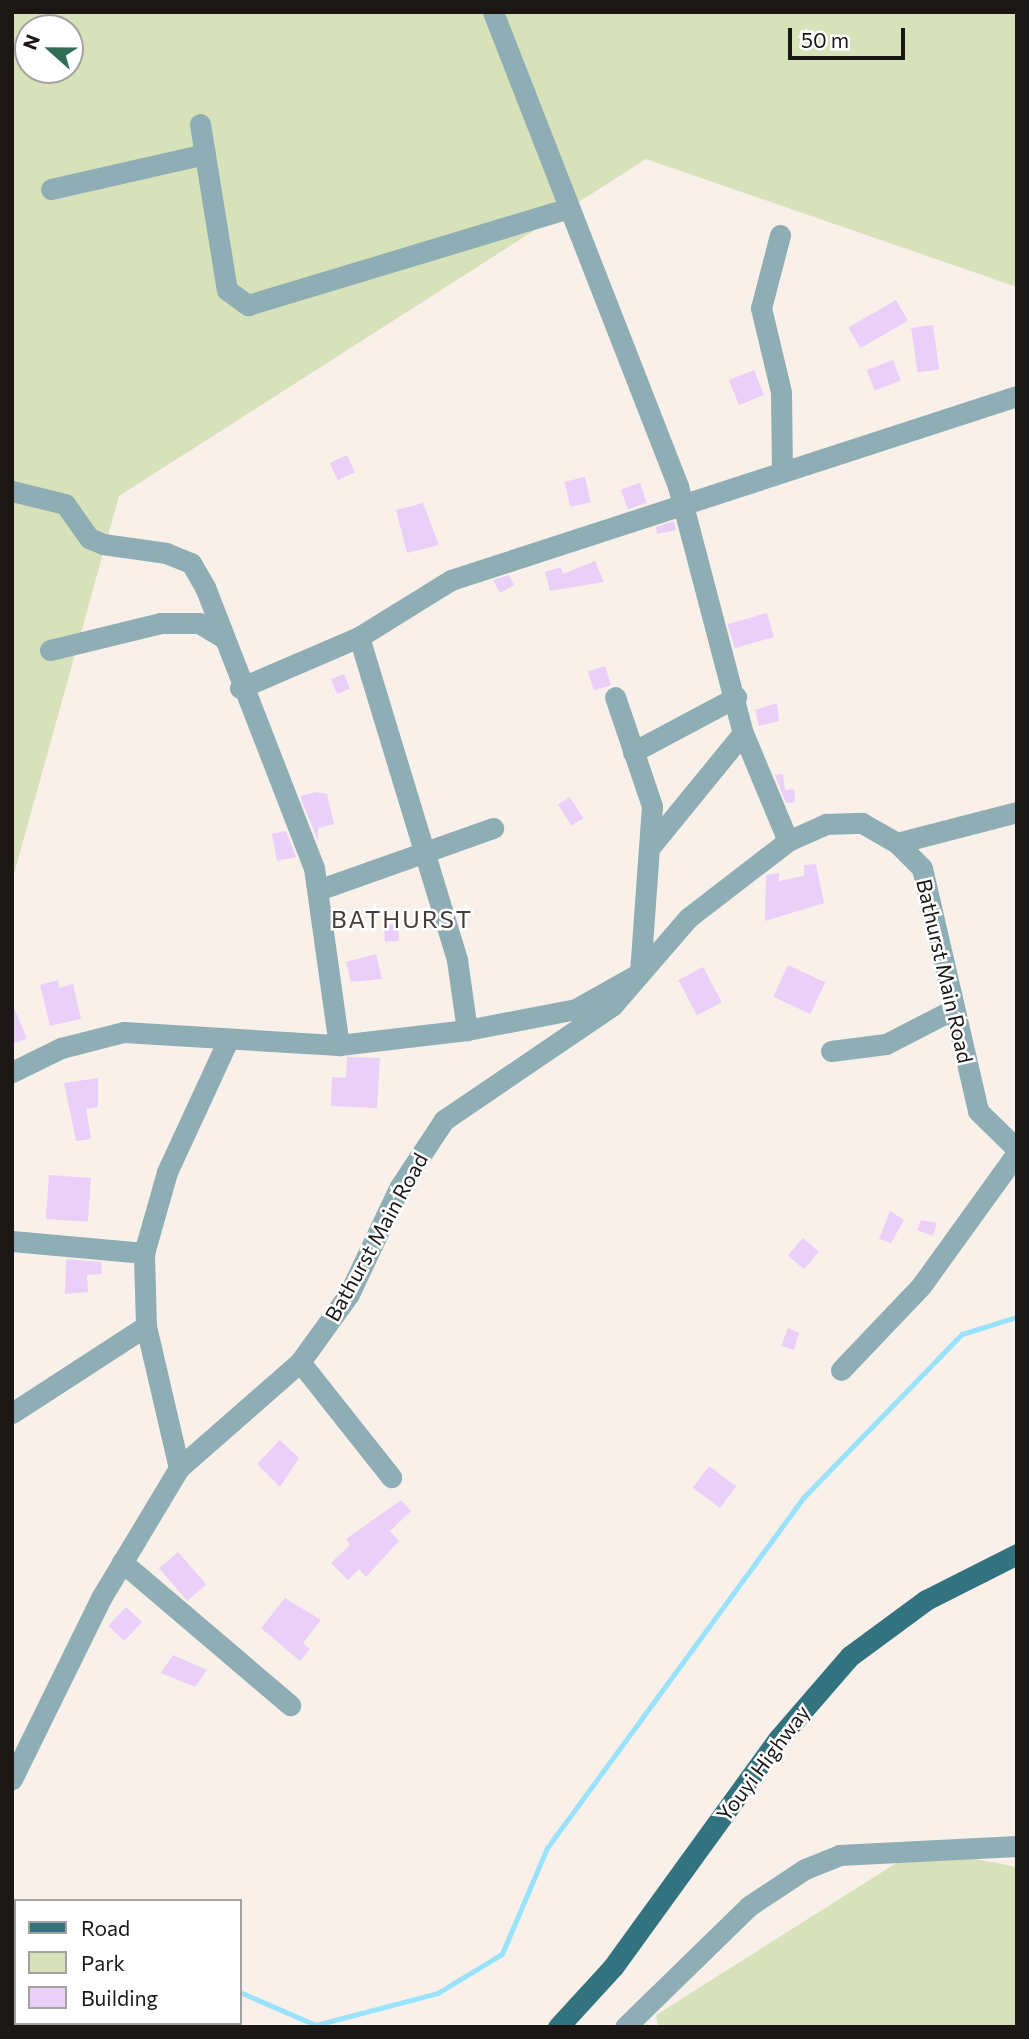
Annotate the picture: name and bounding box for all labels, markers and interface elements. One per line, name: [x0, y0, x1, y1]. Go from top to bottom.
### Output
north arrow: [14, 14, 84, 84]
scale bar: [791, 14, 908, 58]
text: 50 m: [801, 27, 849, 52]
text: N: [18, 31, 44, 53]
street label: Bathurst Main Road: [912, 876, 978, 1066]
district label: BATHURST: [332, 905, 472, 933]
street label: Bathurst Main Road: [319, 1148, 433, 1326]
street label: Youyi Highway: [711, 1700, 815, 1826]
legend: [14, 1899, 242, 2025]
text: Road: [81, 1915, 130, 1940]
text: Park: [81, 1950, 125, 1975]
text: Building: [81, 1985, 158, 2010]

